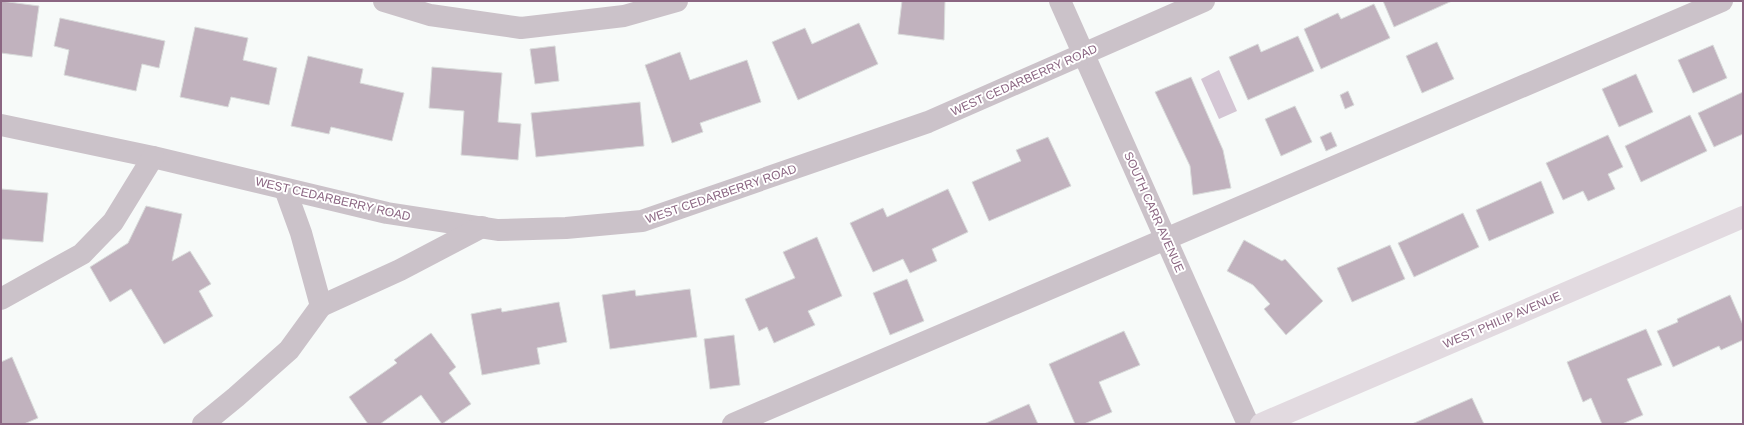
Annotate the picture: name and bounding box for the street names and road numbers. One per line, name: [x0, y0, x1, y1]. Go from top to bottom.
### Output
street label: WEST CEDARBERRY ROAD: [949, 41, 1100, 119]
street label: SOUTH CARR AVENUE: [1121, 150, 1187, 274]
street label: WEST CEDARBERRY ROAD: [644, 161, 799, 226]
street label: WEST CEDARBERRY ROAD: [254, 174, 412, 224]
street label: WEST PHILIP AVENUE: [1441, 289, 1563, 351]

